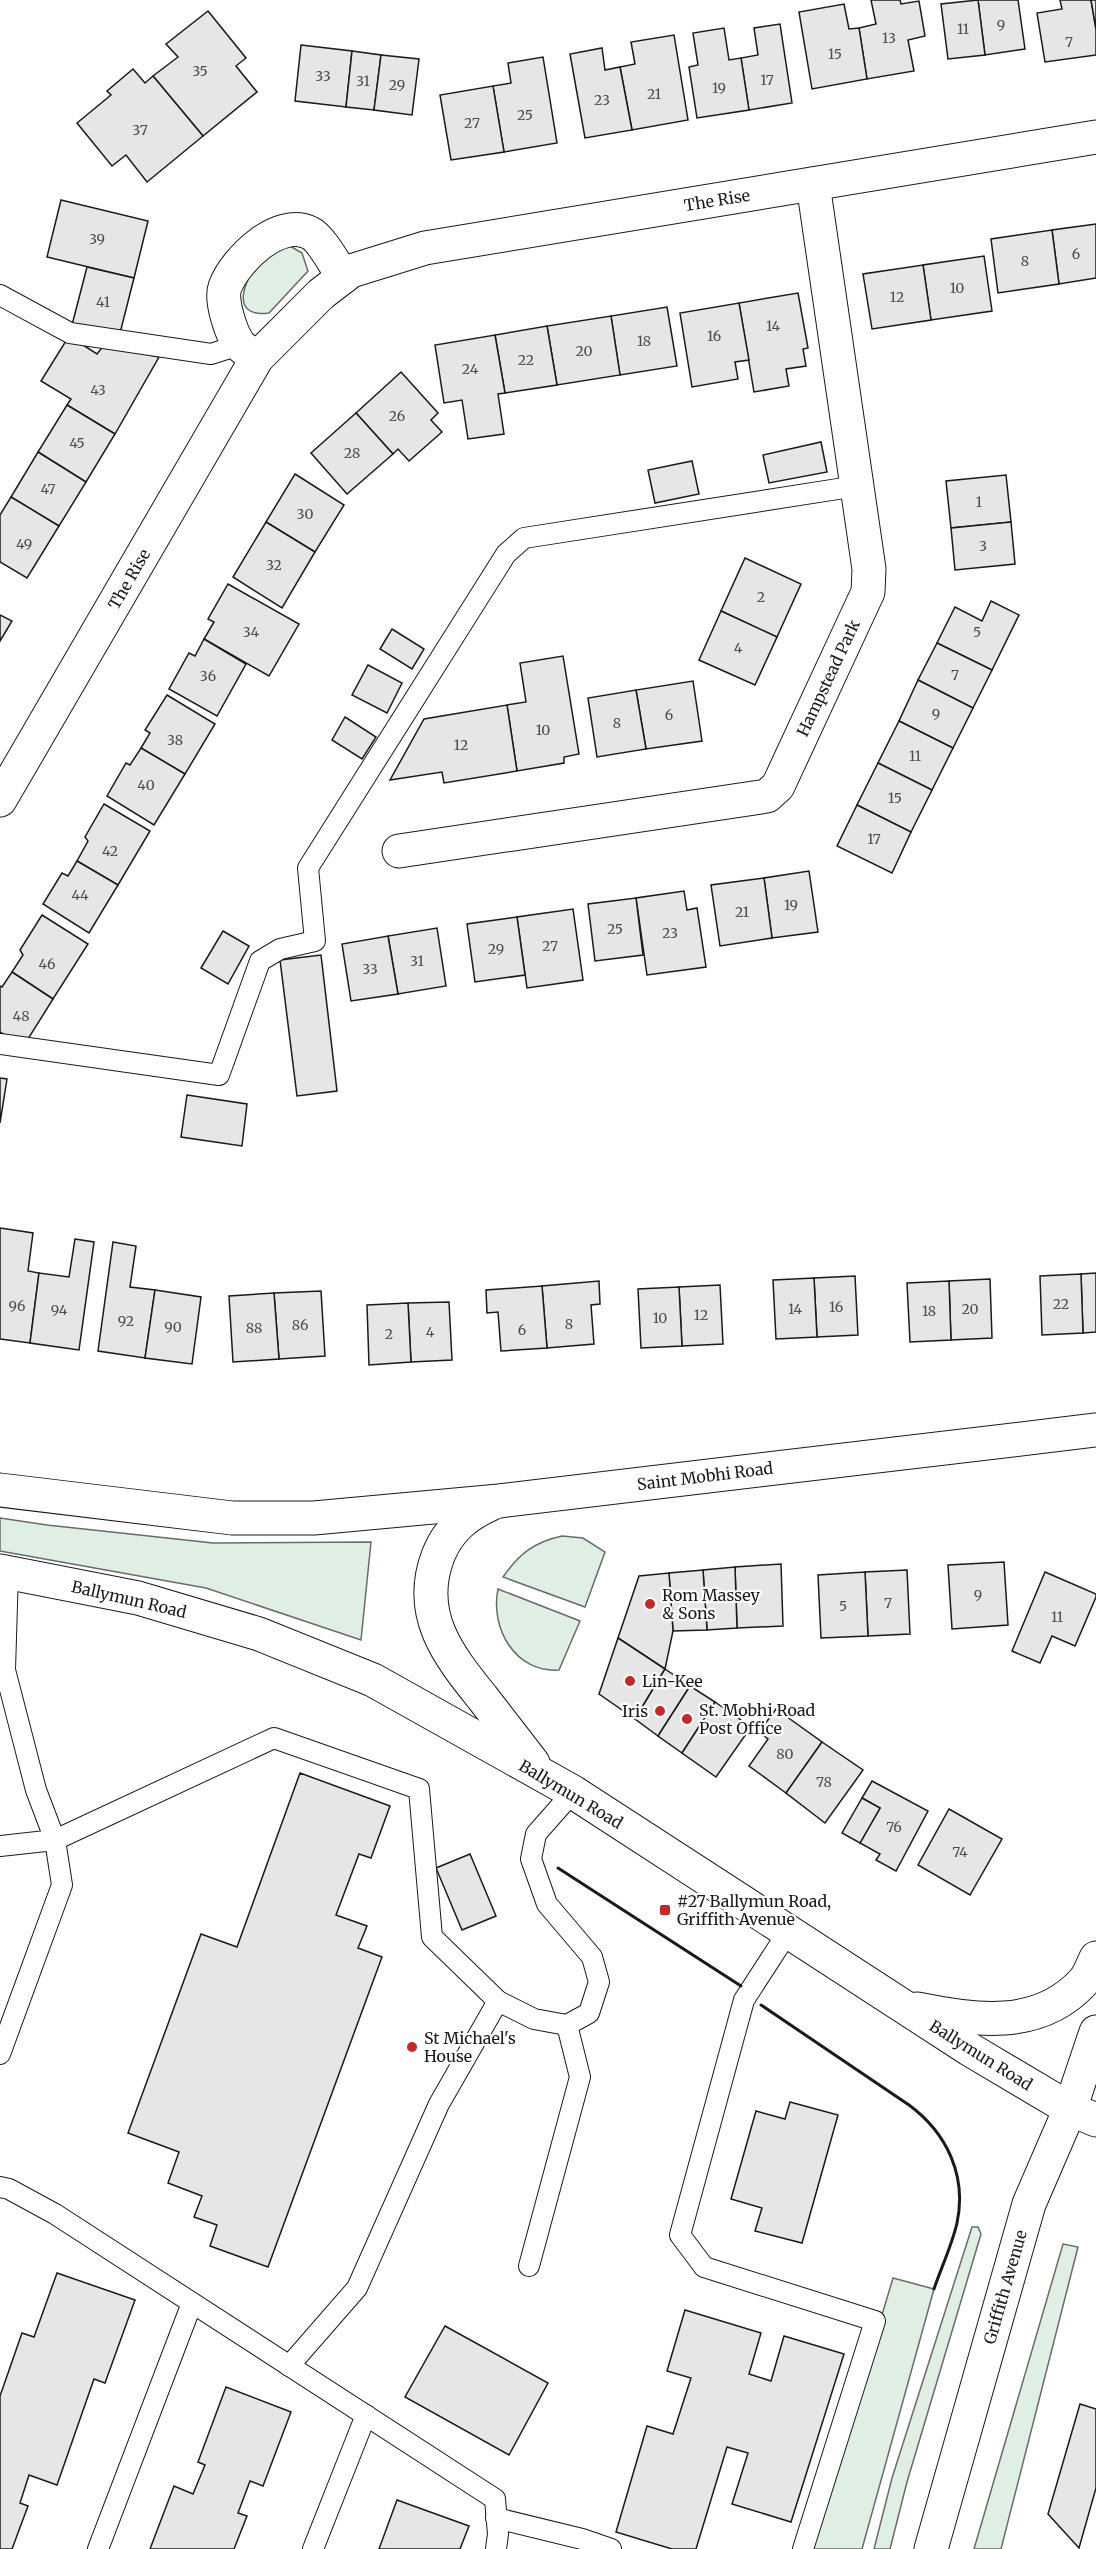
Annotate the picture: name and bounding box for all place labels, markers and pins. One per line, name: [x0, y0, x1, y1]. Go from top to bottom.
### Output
place label: Rom Massey & Sons: [662, 1585, 761, 1623]
marker: Rom Massey & Sons: [643, 1597, 657, 1611]
place label: Lin-Kee: [642, 1671, 703, 1691]
marker: Lin-Kee: [623, 1674, 637, 1688]
place label: St. Mobhi Road Post Office: [699, 1700, 816, 1738]
place label: Iris: [622, 1701, 648, 1721]
marker: Iris: [653, 1704, 667, 1718]
marker: St. Mobhi Road Post Office: [680, 1712, 694, 1726]
place label: #27 Ballymun Road, Griffith Avenue: [677, 1891, 831, 1929]
marker: #27 Ballymun Road, Griffith Avenue: [658, 1903, 672, 1917]
place label: St Michael's House: [424, 2028, 516, 2066]
marker: St Michael's House: [405, 2040, 419, 2054]

